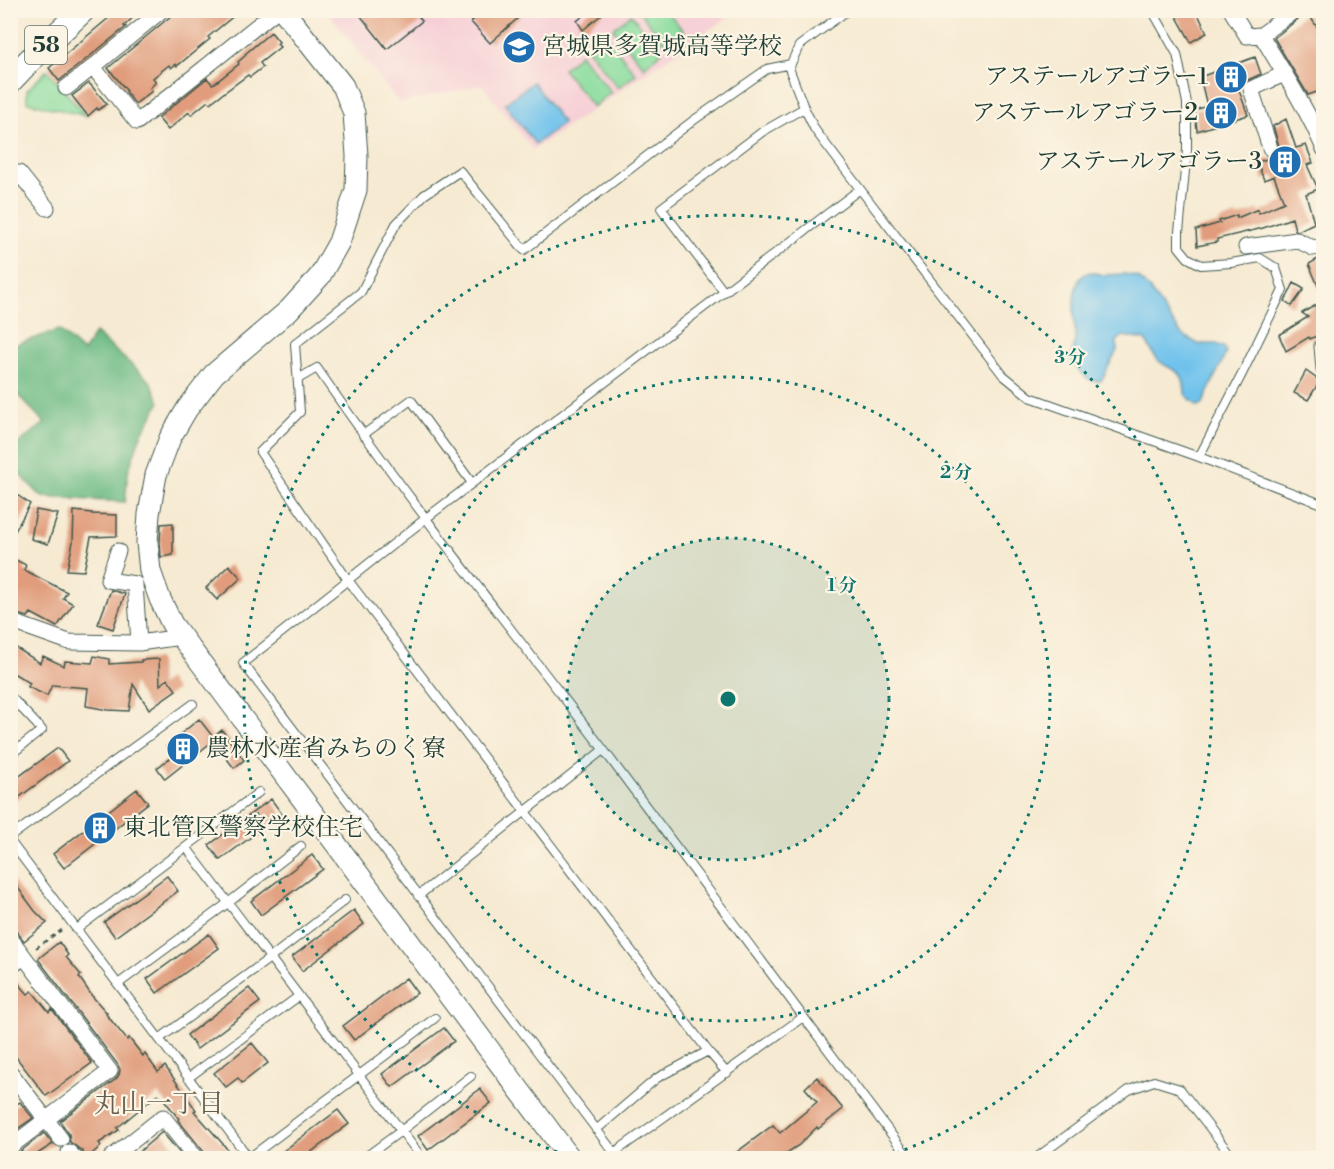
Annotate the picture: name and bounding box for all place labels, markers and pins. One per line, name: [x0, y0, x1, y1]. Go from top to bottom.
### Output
school or university icon: 宮城県多賀城高等学校: [501, 29, 537, 65]
place label: 宮城県多賀城高等学校: [542, 32, 782, 62]
building icon: アステールアゴラー1: [1213, 59, 1249, 95]
place label: アステールアゴラー1: [985, 62, 1209, 92]
building icon: アステールアゴラー2: [1203, 95, 1239, 131]
place label: アステールアゴラー2: [971, 98, 1198, 128]
building icon: アステールアゴラー3: [1267, 144, 1303, 180]
place label: アステールアゴラー3: [1036, 147, 1262, 177]
centre of rings: [718, 689, 738, 709]
building icon: 農林水産省みちのく寮: [165, 731, 201, 767]
place label: 農林水産省みちのく寮: [206, 734, 446, 764]
building icon: 東北管区警察学校住宅: [82, 810, 118, 846]
place label: 東北管区警察学校住宅: [123, 813, 363, 843]

